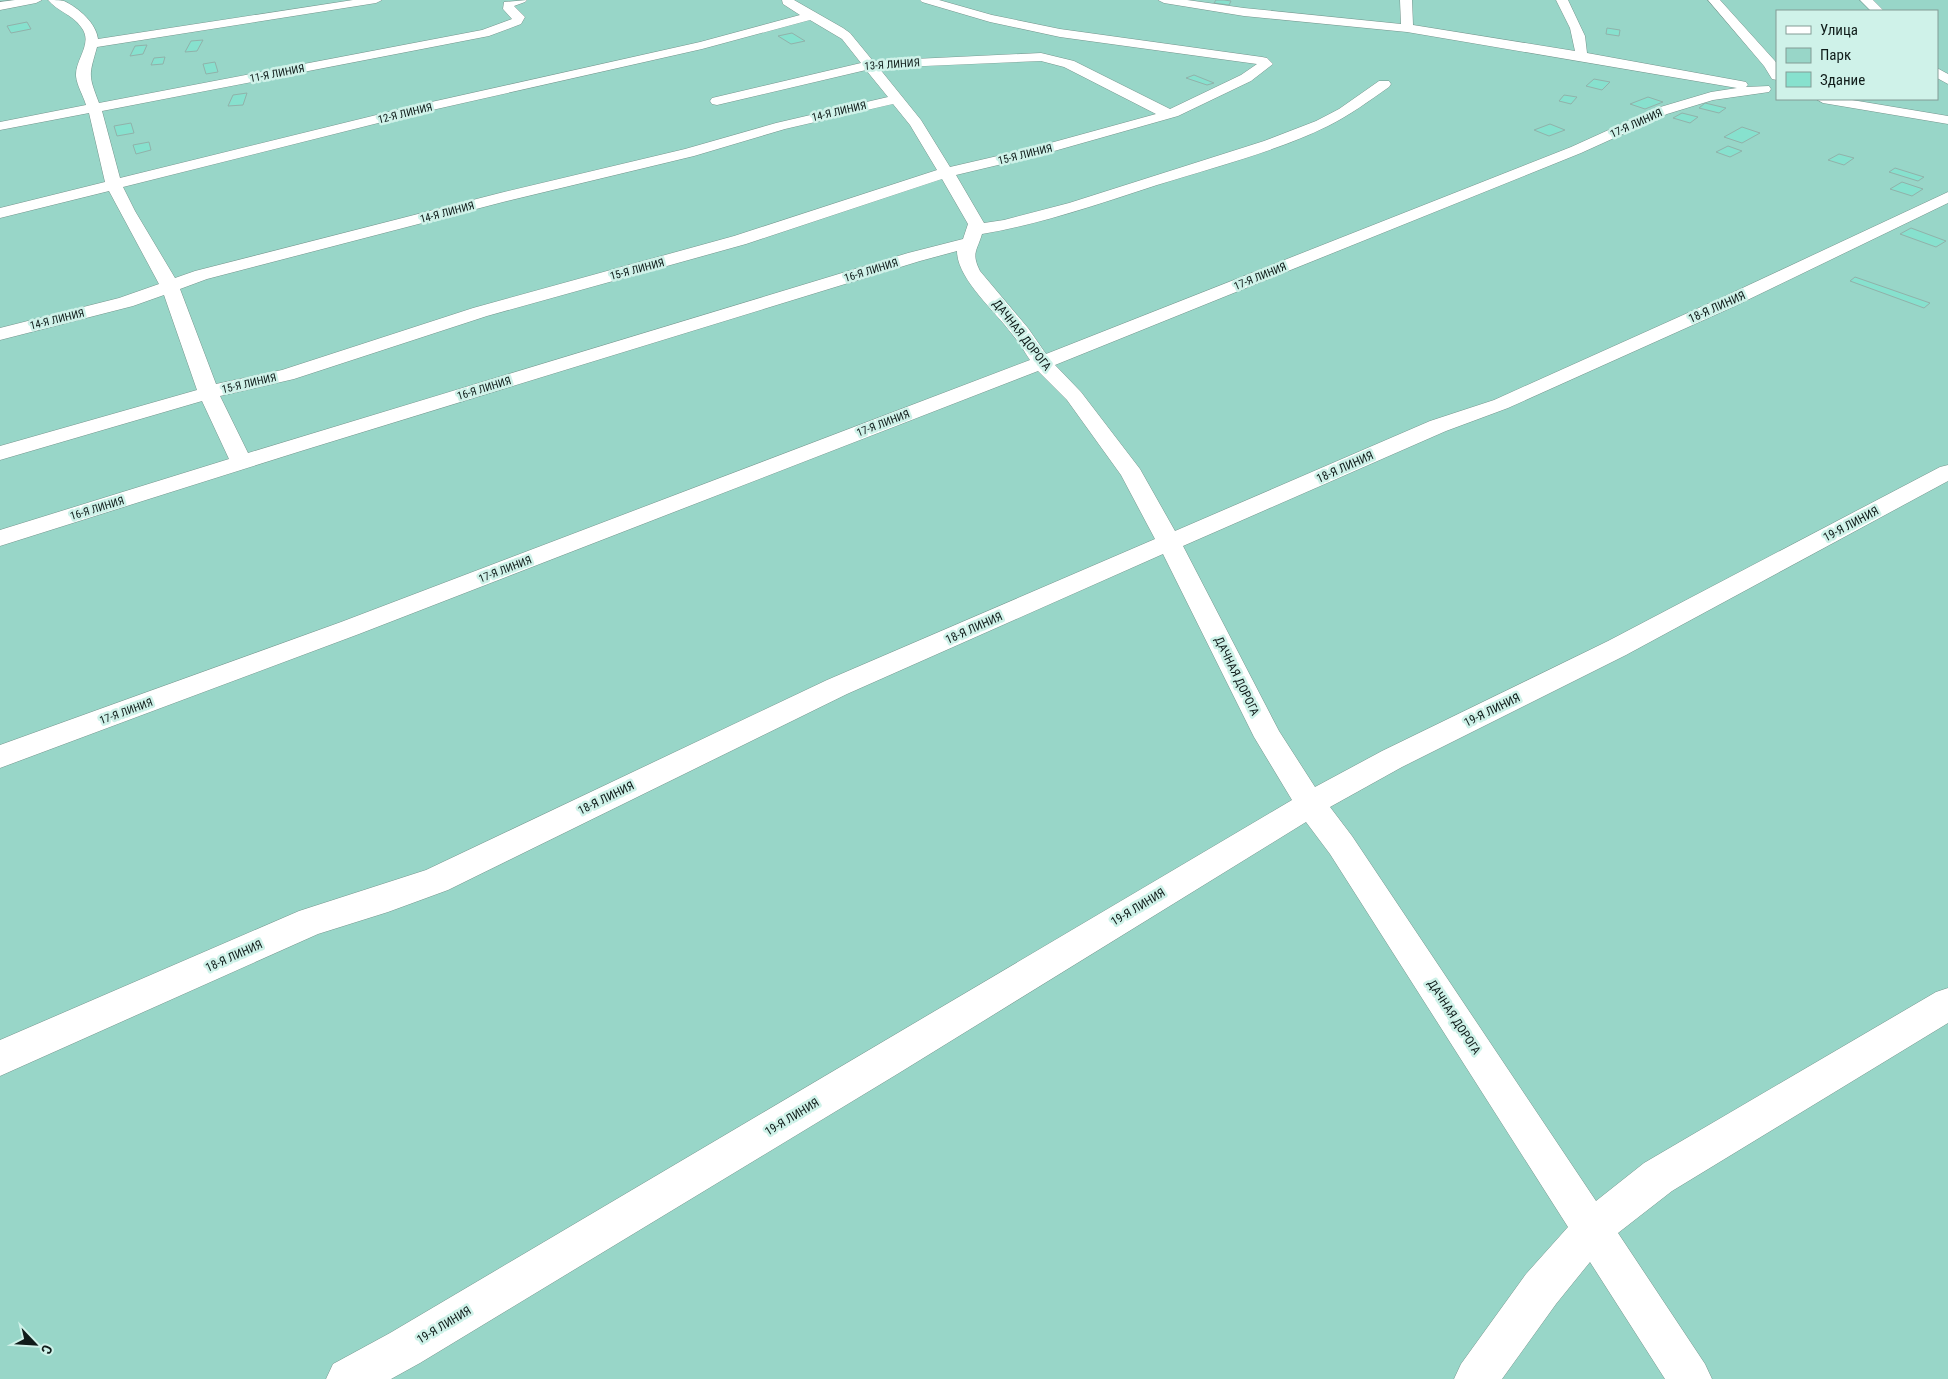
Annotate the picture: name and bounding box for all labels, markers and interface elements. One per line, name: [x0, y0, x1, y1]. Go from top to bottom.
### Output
legend: [1776, 10, 1938, 100]
text: Улица: [1820, 21, 1858, 39]
text: Парк: [1820, 46, 1851, 64]
street label: 13-Я ЛИНИЯ: [864, 56, 920, 73]
street label: 11-Я ЛИНИЯ: [249, 62, 306, 85]
text: Здание: [1820, 71, 1865, 89]
street label: 14-Я ЛИНИЯ: [811, 99, 868, 124]
street label: 12-Я ЛИНИЯ: [377, 100, 434, 127]
street label: 17-Я ЛИНИЯ: [1608, 106, 1664, 141]
street label: 15-Я ЛИНИЯ: [997, 141, 1054, 168]
street label: 14-Я ЛИНИЯ: [419, 199, 476, 226]
street label: 15-Я ЛИНИЯ: [609, 256, 666, 283]
street label: 16-Я ЛИНИЯ: [843, 256, 900, 285]
street label: 17-Я ЛИНИЯ: [1232, 260, 1288, 293]
street label: 18-Я ЛИНИЯ: [1686, 288, 1748, 326]
street label: ДАЧНАЯ ДОРОГА: [990, 297, 1054, 373]
street label: 14-Я ЛИНИЯ: [29, 306, 86, 333]
street label: 15-Я ЛИНИЯ: [221, 371, 278, 396]
street label: 16-Я ЛИНИЯ: [456, 374, 513, 403]
street label: 17-Я ЛИНИЯ: [855, 407, 912, 440]
street label: 18-Я ЛИНИЯ: [1314, 448, 1376, 486]
street label: 16-Я ЛИНИЯ: [69, 494, 126, 523]
street label: 19-Я ЛИНИЯ: [1821, 504, 1881, 544]
street label: 17-Я ЛИНИЯ: [477, 553, 534, 586]
street label: 18-Я ЛИНИЯ: [943, 609, 1005, 647]
street label: ДАЧНАЯ ДОРОГА: [1212, 634, 1262, 718]
street label: 19-Я ЛИНИЯ: [1462, 690, 1522, 730]
street label: 17-Я ЛИНИЯ: [98, 696, 155, 727]
street label: 18-Я ЛИНИЯ: [576, 778, 636, 818]
street label: 19-Я ЛИНИЯ: [1108, 885, 1168, 929]
street label: 18-Я ЛИНИЯ: [203, 937, 265, 975]
street label: ДАЧНАЯ ДОРОГА: [1425, 977, 1483, 1057]
street label: 19-Я ЛИНИЯ: [762, 1095, 822, 1139]
street label: 19-Я ЛИНИЯ: [414, 1303, 474, 1347]
north arrow: [10, 1319, 60, 1369]
text: С: [38, 1342, 56, 1357]

